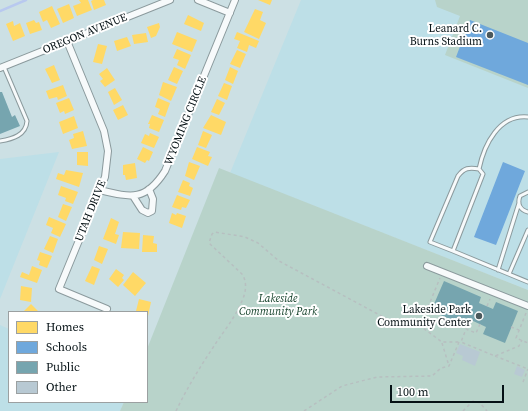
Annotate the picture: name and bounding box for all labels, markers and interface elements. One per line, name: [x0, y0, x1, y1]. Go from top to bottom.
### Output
street label: OREGON AVENUE: [41, 11, 129, 57]
place label: Leanard C. Burns Stadium: [410, 22, 482, 48]
marker: Leanard C. Burns Stadium: [485, 30, 495, 40]
street label: WYOMING CIRCLE: [162, 75, 210, 167]
street label: UTAH DRIVE: [73, 178, 109, 244]
park label: Lakeside Community Park: [239, 292, 317, 318]
place label: Lakeside Park Community Center: [377, 303, 471, 329]
legend: [8, 311, 148, 403]
marker: Lakeside Park Community Center: [474, 311, 484, 321]
text: Homes: [46, 319, 84, 335]
text: Schools: [46, 339, 87, 355]
text: Public: [46, 359, 80, 375]
scale bar: [392, 377, 506, 403]
text: Other: [46, 379, 77, 395]
text: 100 m: [397, 384, 429, 400]

